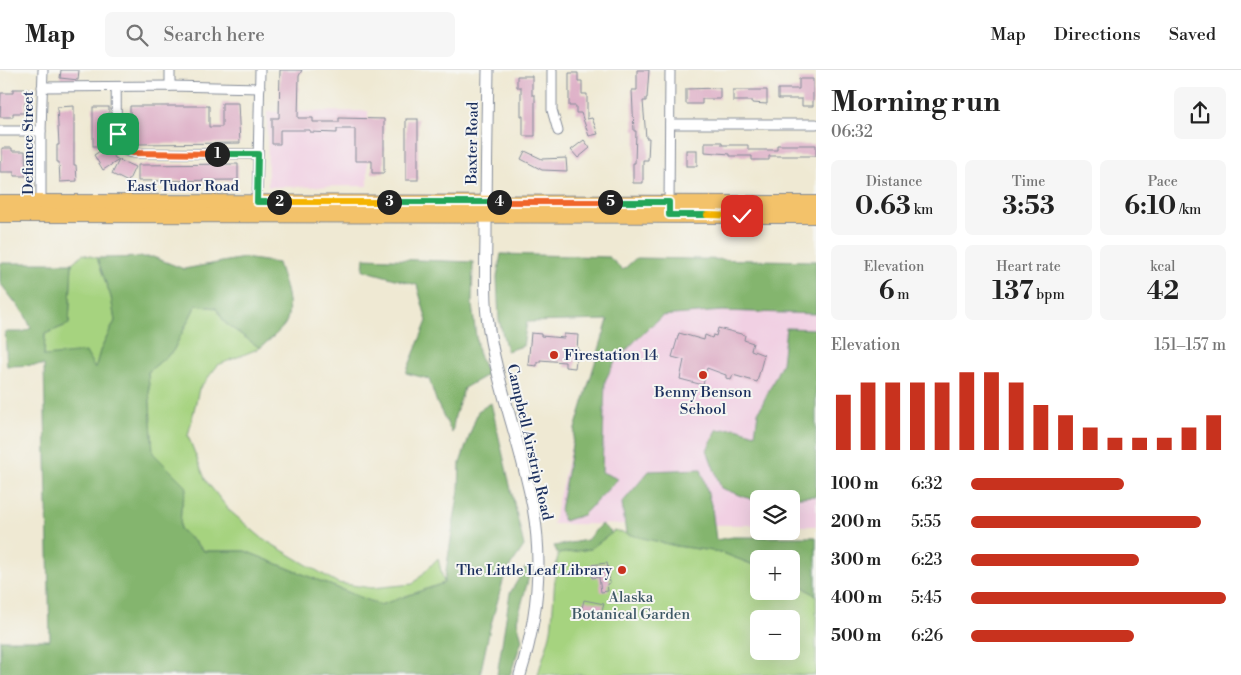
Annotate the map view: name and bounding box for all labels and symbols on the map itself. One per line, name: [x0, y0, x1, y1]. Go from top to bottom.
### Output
street label: Defiance Street: [19, 90, 38, 195]
street label: Baxter Road: [462, 101, 483, 186]
pin: [97, 113, 139, 155]
pin: 1: [204, 142, 230, 166]
street label: East Tudor Road: [127, 177, 240, 196]
pin: 2: [266, 190, 292, 214]
pin: 3: [376, 190, 402, 214]
pin: 4: [486, 190, 512, 214]
pin: 5: [598, 190, 622, 214]
pin: [721, 195, 763, 237]
place label: Firestation 14: [564, 346, 658, 365]
marker: Firestation 14: [548, 349, 560, 361]
street label: Campbell Airstrip Road: [502, 362, 557, 523]
marker: Benny Benson School: [697, 369, 709, 381]
place label: Benny Benson School: [653, 383, 752, 419]
place label: The Little Leaf Library: [456, 561, 613, 580]
marker: The Little Leaf Library: [616, 564, 628, 576]
park label: Alaska Botanical Garden: [571, 588, 690, 624]

